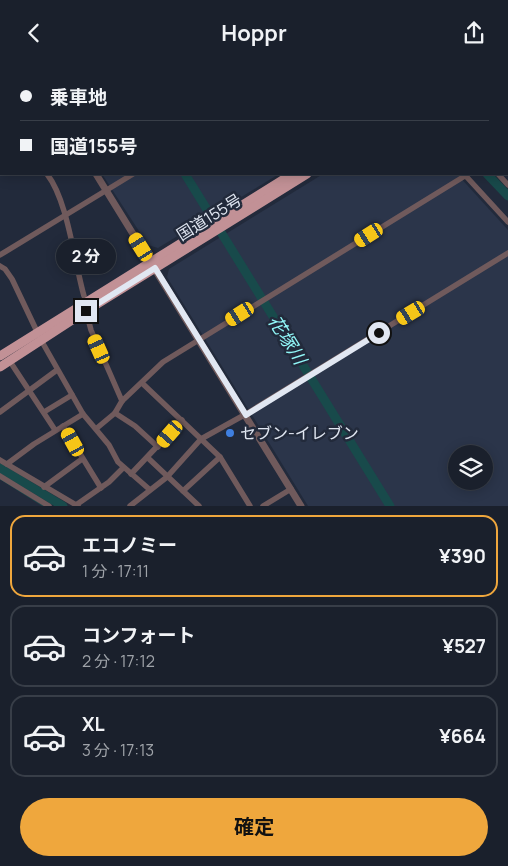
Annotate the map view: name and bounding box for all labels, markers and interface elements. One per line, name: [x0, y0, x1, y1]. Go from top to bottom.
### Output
text: Hoppr: [221, 18, 287, 48]
icon: back: [20, 19, 48, 47]
icon: share: [460, 19, 488, 47]
text: 乗車地: [50, 84, 107, 110]
text: 国道155号: [50, 133, 138, 159]
street label: 国道155号: [172, 188, 246, 246]
car: [352, 221, 385, 249]
car: [126, 230, 155, 264]
callout: 2 分: [56, 239, 116, 273]
text: 2 分: [72, 245, 100, 267]
car: [394, 299, 427, 327]
route end: [75, 300, 97, 322]
car: [223, 300, 256, 328]
water label: 花塚川: [263, 310, 313, 370]
route start: [368, 322, 390, 344]
car: [86, 332, 111, 366]
car: [154, 418, 185, 450]
place label: セブン-イレブン: [240, 422, 359, 444]
car: [59, 425, 86, 459]
marker: セブン-イレブン: [224, 427, 236, 439]
map controls: [448, 445, 493, 490]
button: layers: [448, 445, 493, 490]
text: エコノミー: [82, 532, 177, 558]
icon: car: [22, 534, 67, 579]
text: ¥390: [439, 543, 486, 569]
text: 1 分 · 17:11: [82, 560, 149, 582]
text: コンフォート: [82, 622, 195, 648]
icon: car: [22, 624, 67, 669]
text: ¥527: [442, 633, 486, 659]
text: 2 分 · 17:12: [82, 650, 155, 672]
text: XL: [82, 711, 105, 737]
icon: car: [22, 714, 67, 759]
text: ¥664: [439, 723, 486, 749]
text: 3 分 · 17:13: [82, 739, 154, 761]
button: 確定: [20, 798, 488, 856]

